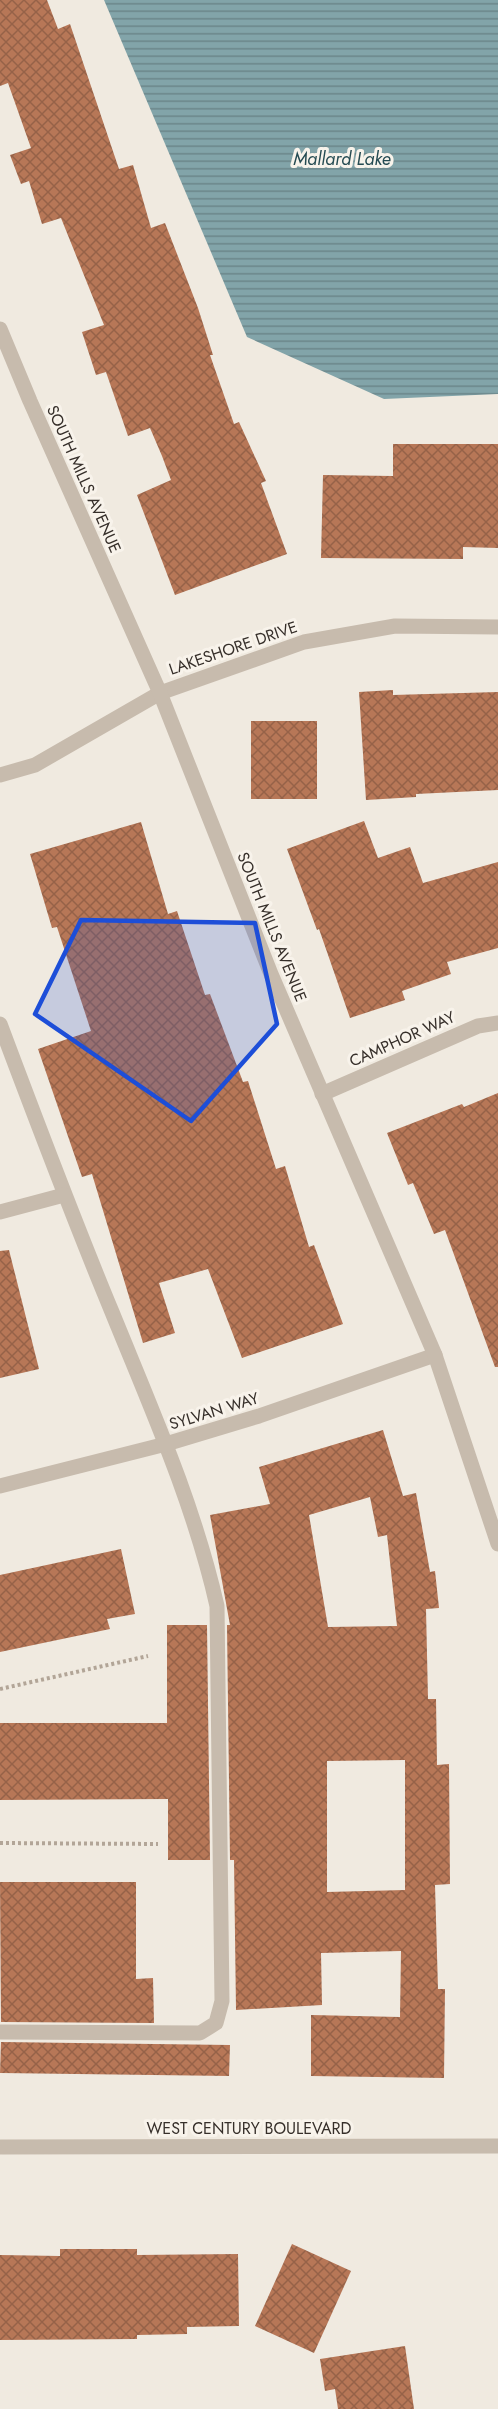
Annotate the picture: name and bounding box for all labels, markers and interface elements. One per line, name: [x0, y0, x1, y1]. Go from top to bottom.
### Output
water label: Mallard Lake: [293, 146, 391, 172]
street label: SOUTH MILLS AVENUE: [41, 401, 127, 557]
street label: LAKESHORE DRIVE: [166, 615, 300, 681]
street label: SOUTH MILLS AVENUE: [231, 849, 313, 1005]
street label: CAMPHOR WAY: [345, 1005, 459, 1073]
street label: SYLVAN WAY: [166, 1386, 262, 1436]
street label: WEST CENTURY BOULEVARD: [147, 2117, 352, 2140]

